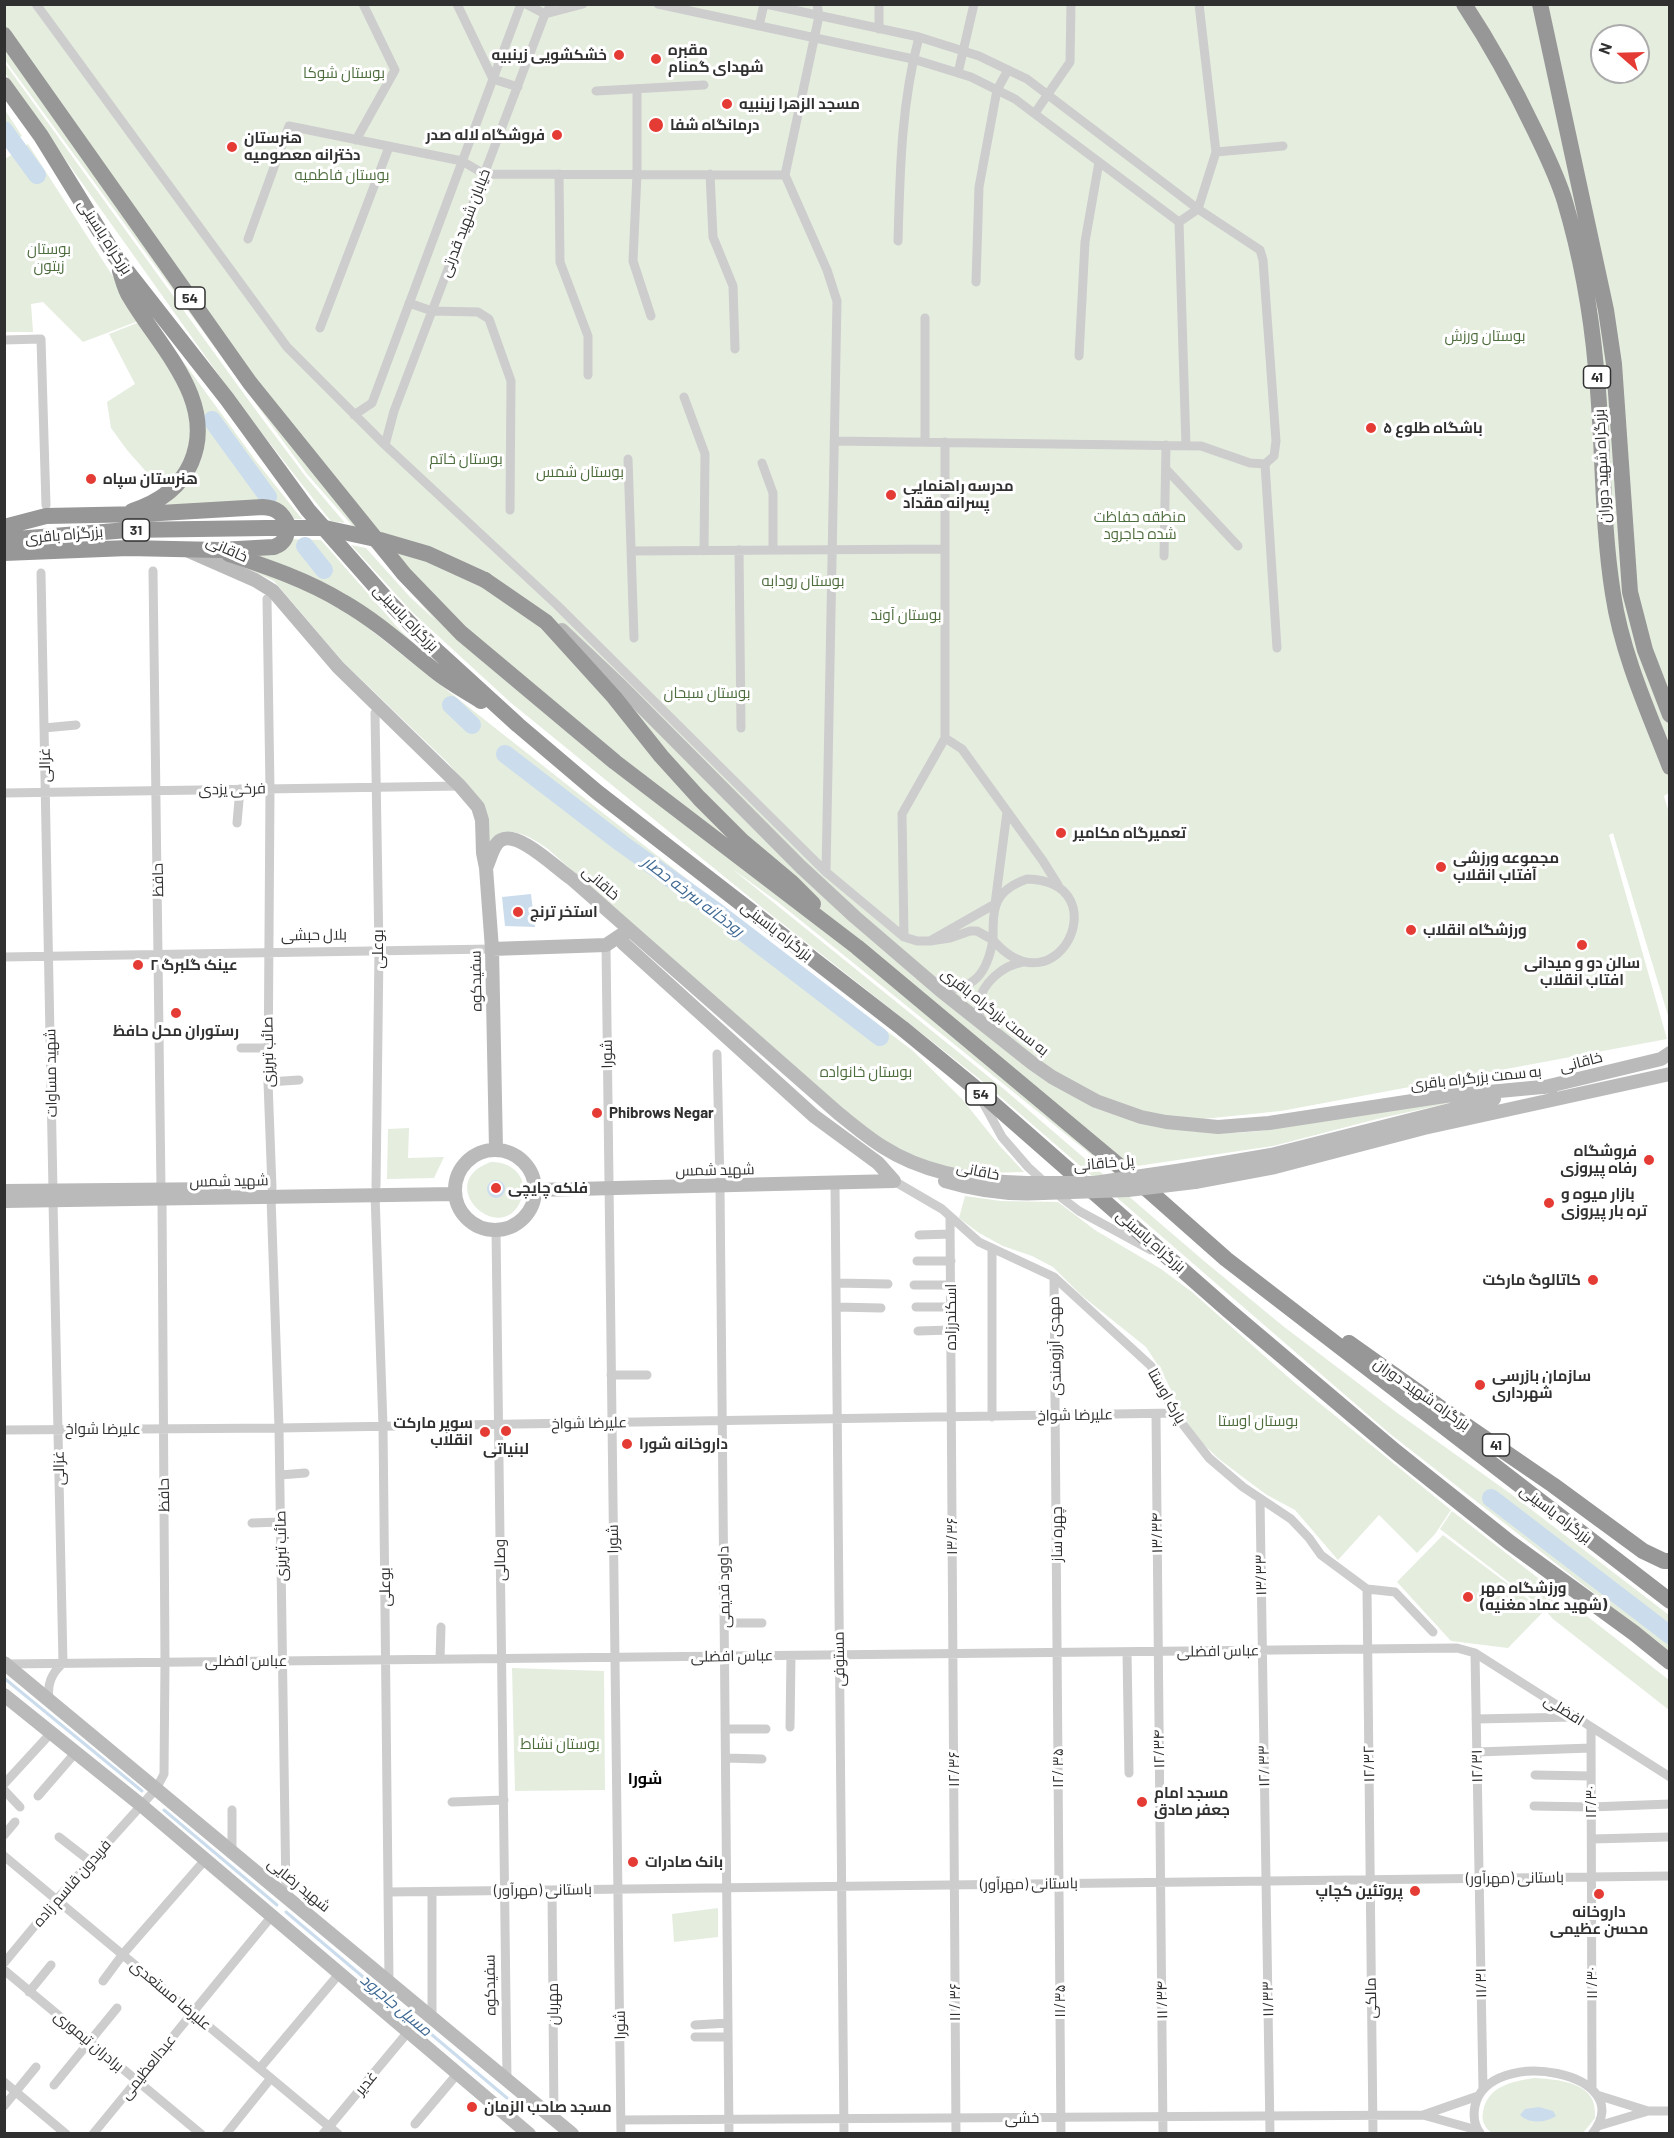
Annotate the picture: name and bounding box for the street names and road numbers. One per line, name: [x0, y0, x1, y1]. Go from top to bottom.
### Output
street label: خیابان شهید قدرتی: [436, 166, 494, 280]
street label: بزرگراه یاسینی: [74, 196, 136, 278]
road number: 54: [175, 287, 205, 309]
road number: 41: [1584, 366, 1610, 388]
street label: بزرگراه شهید دوران: [1590, 409, 1614, 523]
road number: 31: [122, 519, 150, 541]
street label: بزرگراه باقری: [24, 523, 104, 547]
street label: خاقانی: [203, 532, 251, 566]
street label: بزرگراه یاسینی: [370, 581, 442, 655]
street label: غزالی: [36, 747, 54, 783]
street label: فرخی یزدی: [198, 779, 266, 799]
street label: خاقانی: [579, 862, 623, 904]
street label: حافظ: [149, 863, 167, 897]
street label: بزرگراه یاسینی: [738, 898, 816, 964]
street label: بلال حبشی: [281, 925, 347, 945]
street label: بوعلی: [369, 929, 387, 969]
street label: سفیدکوه: [466, 950, 486, 1012]
street label: به سمت بزرگراه باقری: [938, 964, 1052, 1060]
street label: صائب تبریزی: [258, 1016, 278, 1088]
street label: شهید مساوات: [41, 1028, 61, 1118]
street label: شورا: [598, 1039, 616, 1069]
street label: خاقانی: [1558, 1048, 1604, 1076]
street label: به سمت بزرگراه باقری: [1410, 1062, 1542, 1094]
road number: 54: [966, 1083, 996, 1105]
street label: پل خاقانی: [1073, 1151, 1135, 1175]
street label: خاقانی: [955, 1158, 1001, 1184]
street label: شهید شمس: [675, 1160, 755, 1180]
street label: شهید شمس: [189, 1171, 269, 1191]
street label: بزرگراه یاسینی: [1113, 1206, 1189, 1276]
street label: اسکندرزاده: [942, 1284, 960, 1350]
street label: مهدی آرزومندی: [1045, 1296, 1065, 1396]
street label: بزرگراه شهید دوران: [1370, 1354, 1474, 1434]
street label: پارک اوستا: [1144, 1365, 1190, 1427]
street label: علیرضا شواخ: [1037, 1405, 1113, 1425]
street label: علیرضا شواخ: [551, 1413, 627, 1433]
street label: علیرضا شواخ: [65, 1420, 141, 1438]
road number: 41: [1482, 1434, 1510, 1456]
street label: غزالی: [50, 1450, 68, 1486]
street label: حافظ: [155, 1478, 173, 1512]
street label: بزرگراه یاسینی: [1516, 1481, 1596, 1547]
street label: چهره ساز: [1048, 1506, 1066, 1562]
street label: صائب تبریزی: [271, 1510, 291, 1582]
street label: ۱۳/۳۴: [1148, 1512, 1166, 1554]
street label: ۱۳/۳۶: [943, 1517, 961, 1555]
street label: شورا: [604, 1524, 622, 1554]
street label: وصالی: [491, 1539, 509, 1581]
street label: داوود قدیمی: [714, 1546, 734, 1628]
street label: ۱۳/۳۳: [1252, 1554, 1270, 1596]
street label: بوعلی: [376, 1567, 394, 1607]
street label: مستوفی: [830, 1631, 848, 1687]
street label: عباس افضلی: [1177, 1641, 1259, 1661]
street label: عباس افضلی: [691, 1646, 773, 1666]
street label: عباس افضلی: [205, 1652, 287, 1670]
street label: افضلی: [1541, 1691, 1587, 1729]
street label: ۱۲/۳۴: [1150, 1730, 1168, 1768]
street label: ۱۲/ ۳۳: [1255, 1745, 1273, 1787]
street label: ۱۲/۳۲: [1360, 1746, 1378, 1782]
street label: ۱۲/ ۳۵: [1049, 1748, 1067, 1788]
street label: ۱۲/۳۱: [1468, 1749, 1486, 1783]
street label: ۱۲/۳۶: [945, 1751, 963, 1787]
street label: ۱۲/۳۰: [1582, 1786, 1600, 1818]
street label: فریدون قاسم زاده: [29, 1836, 115, 1930]
street label: شهید رضایی: [264, 1854, 334, 1916]
street label: باستانی (مهرآور): [1466, 1868, 1564, 1888]
street label: باستانی (مهرآور): [980, 1874, 1078, 1894]
street label: باستانی (مهرآور): [494, 1880, 592, 1900]
street label: سفیدکوه: [480, 1954, 500, 2016]
street label: علیرضا مستعدی: [127, 1956, 215, 2034]
street label: ۱۱ /۳۰: [1583, 1967, 1601, 1999]
street label: ۱۱/۳۱: [1472, 1968, 1490, 1998]
street label: مالکی: [1362, 1977, 1380, 2019]
street label: ۱۱ /۳۴: [1153, 1981, 1171, 2019]
street label: ۱۱/۳۳: [1259, 1981, 1277, 2017]
street label: مهربان: [544, 1983, 562, 2025]
street label: ۱۱ / ۳۶: [946, 1983, 964, 2021]
street label: ۱۱/۳۵: [1051, 1984, 1069, 2018]
street label: برادران تیموری: [51, 2007, 127, 2075]
street label: شورا: [611, 2010, 629, 2040]
street label: عبدالعظیمی: [116, 2031, 180, 2103]
street label: غدیر: [351, 2067, 381, 2099]
street label: خشی: [1005, 2109, 1039, 2127]

